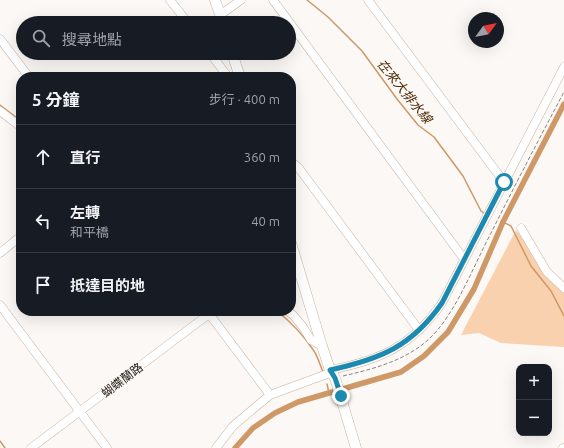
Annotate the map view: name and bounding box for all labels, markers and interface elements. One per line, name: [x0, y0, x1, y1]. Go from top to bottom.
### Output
north arrow: [468, 12, 504, 48]
search box: [16, 16, 296, 60]
icon: search: [30, 27, 52, 49]
text: 搜尋地點: [62, 31, 122, 48]
water label: 在來大排水線: [375, 56, 436, 127]
text: 5 分鐘: [32, 90, 80, 109]
text: 步行 · 400 m: [209, 92, 280, 106]
icon: ahead: [32, 146, 54, 168]
text: 直行: [70, 149, 100, 166]
text: 360 m: [244, 150, 280, 164]
route start: [495, 173, 513, 191]
text: 左轉: [70, 204, 100, 221]
icon: left: [32, 210, 54, 232]
text: 40 m: [251, 214, 280, 228]
text: 和平橋: [70, 225, 109, 239]
icon: arrive: [32, 274, 54, 296]
text: 抵達目的地: [70, 277, 145, 294]
street label: 蝴蝶蘭路: [99, 360, 145, 400]
map controls: [516, 364, 552, 436]
button: +: [516, 364, 552, 400]
route end: [332, 387, 350, 405]
button: −: [516, 400, 552, 436]

